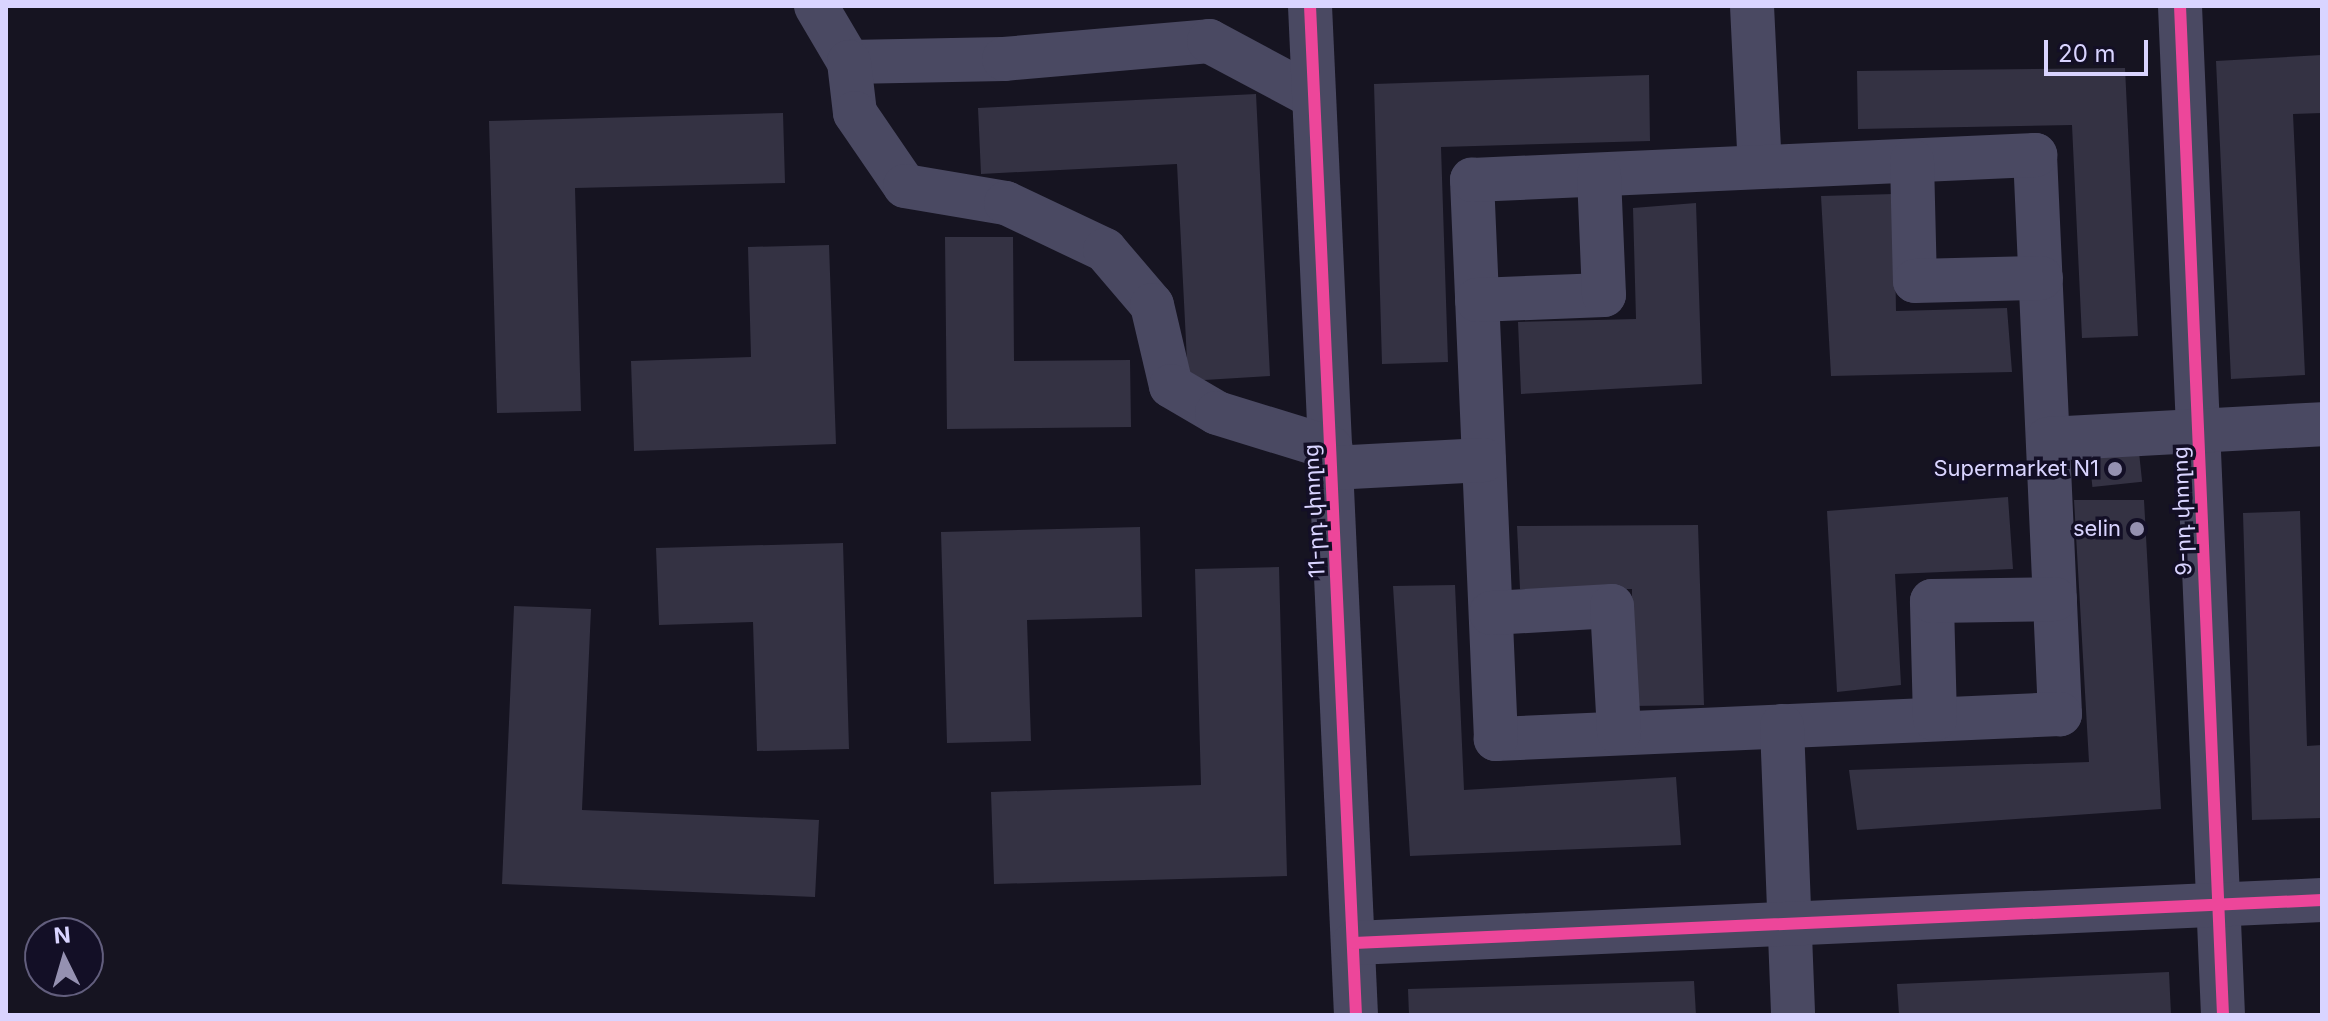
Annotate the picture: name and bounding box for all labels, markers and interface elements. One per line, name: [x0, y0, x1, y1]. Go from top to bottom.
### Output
scale bar: [2048, 24, 2152, 74]
text: 20 m: [2058, 39, 2116, 68]
street label: 11-րդ փողոց: [1297, 443, 1331, 579]
street label: 9-րդ փողոց: [2167, 446, 2197, 576]
place label: Supermarket N1: [1933, 456, 2099, 482]
marker: Supermarket N1: [2106, 460, 2124, 478]
place label: selin: [2073, 516, 2121, 542]
marker: selin: [2128, 520, 2146, 538]
north arrow: [24, 917, 104, 997]
text: N: [53, 921, 72, 949]

